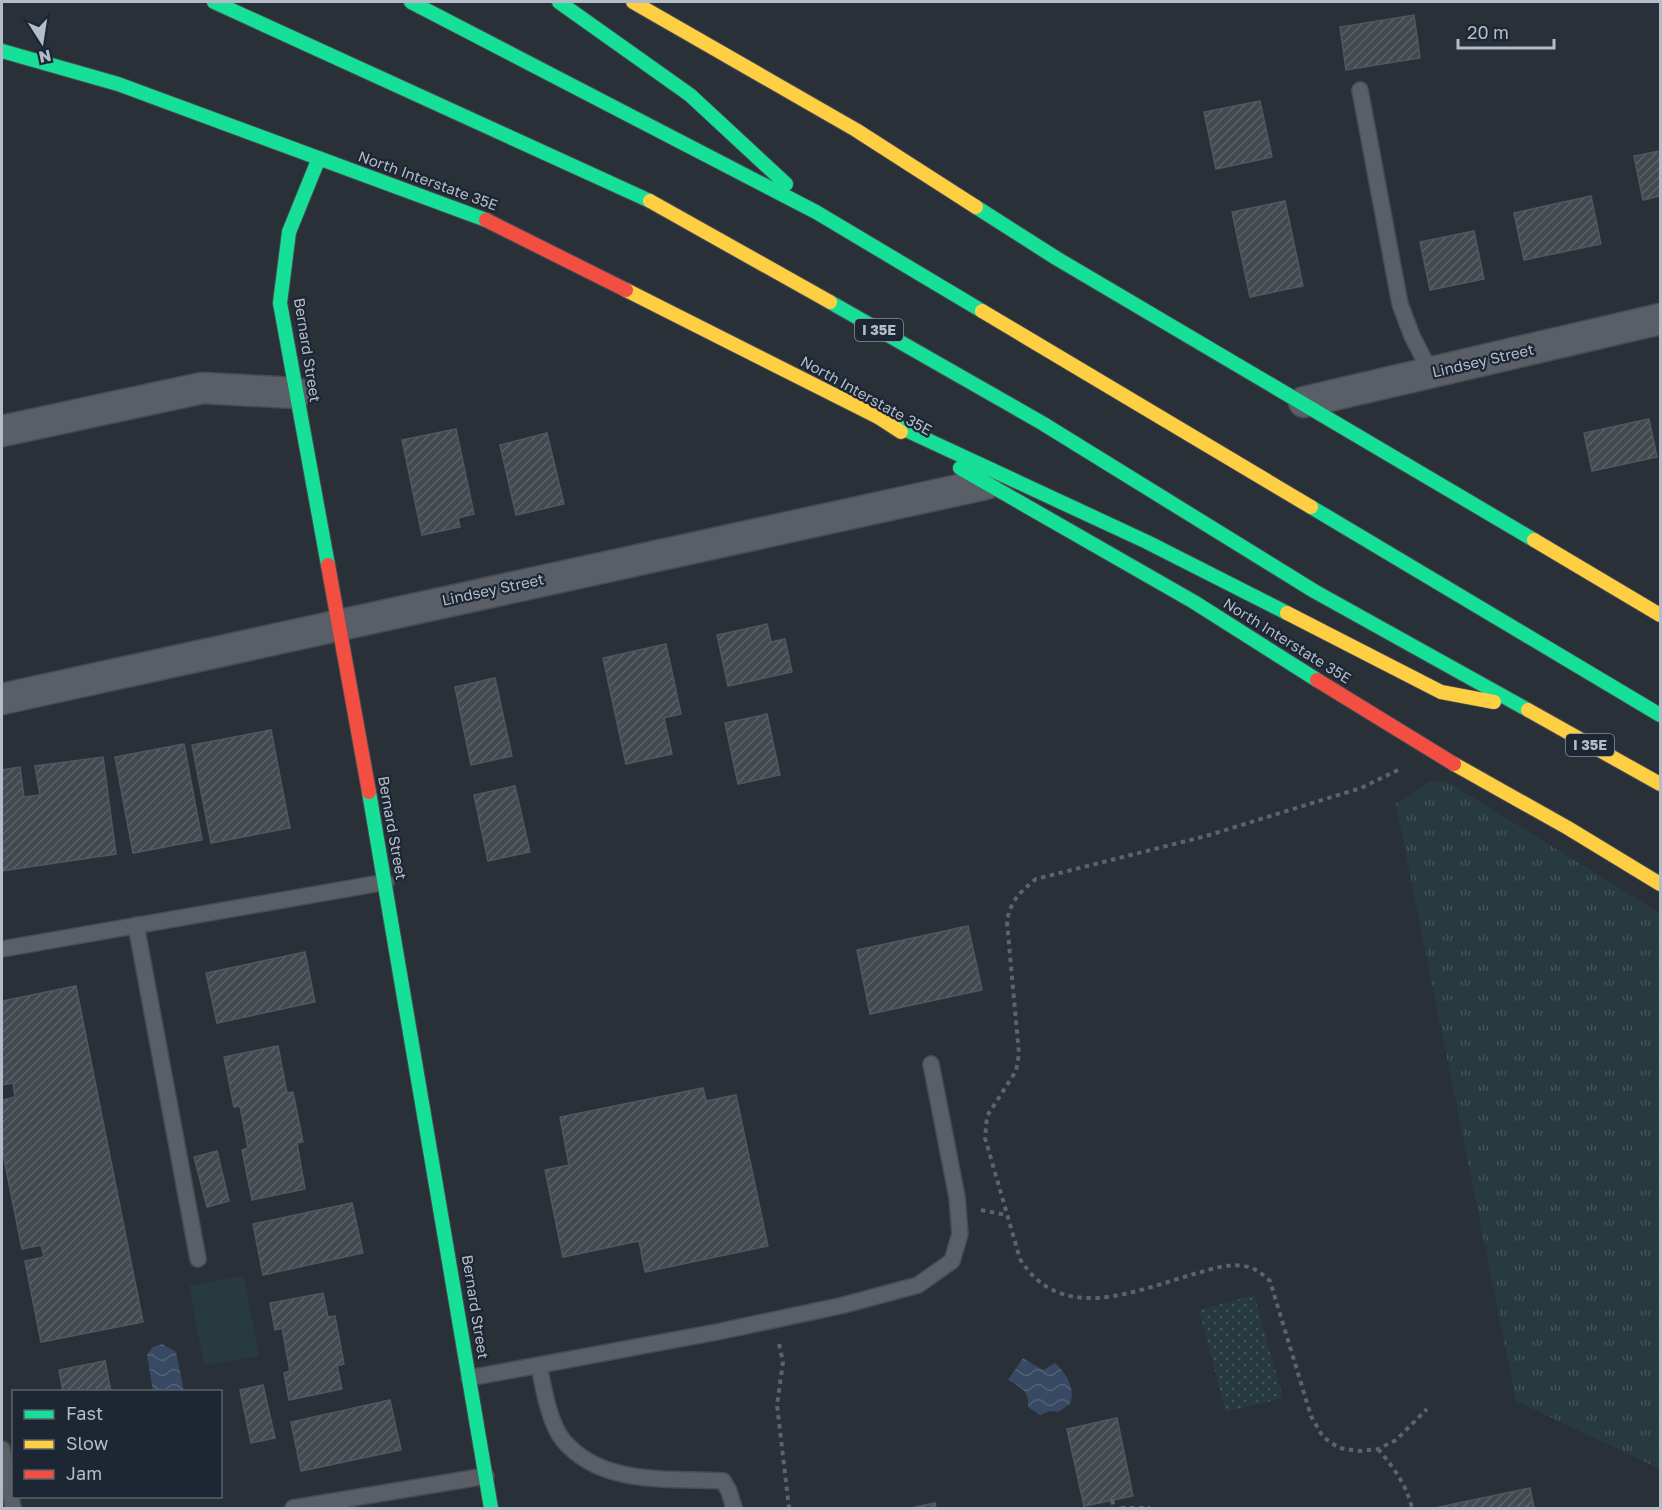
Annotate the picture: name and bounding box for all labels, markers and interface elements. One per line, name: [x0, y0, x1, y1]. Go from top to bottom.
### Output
north arrow: [12, 12, 72, 72]
scale bar: [1458, 12, 1554, 50]
text: 20 m: [1467, 21, 1509, 43]
text: N: [37, 46, 53, 68]
street label: North Interstate 35E: [356, 146, 501, 214]
street label: Bernard Street: [291, 296, 325, 403]
road number: I 35E: [855, 319, 903, 341]
street label: Lindsey Street: [1430, 340, 1535, 380]
street label: North Interstate 35E: [798, 352, 935, 439]
street label: Lindsey Street: [440, 569, 545, 609]
street label: North Interstate 35E: [1220, 594, 1355, 687]
road number: I 35E: [1566, 734, 1614, 756]
street label: Bernard Street: [375, 774, 411, 881]
street label: Bernard Street: [459, 1253, 493, 1360]
legend: [12, 1390, 222, 1498]
text: Fast: [66, 1402, 103, 1424]
text: Slow: [66, 1432, 109, 1454]
text: Jam: [66, 1462, 102, 1484]

